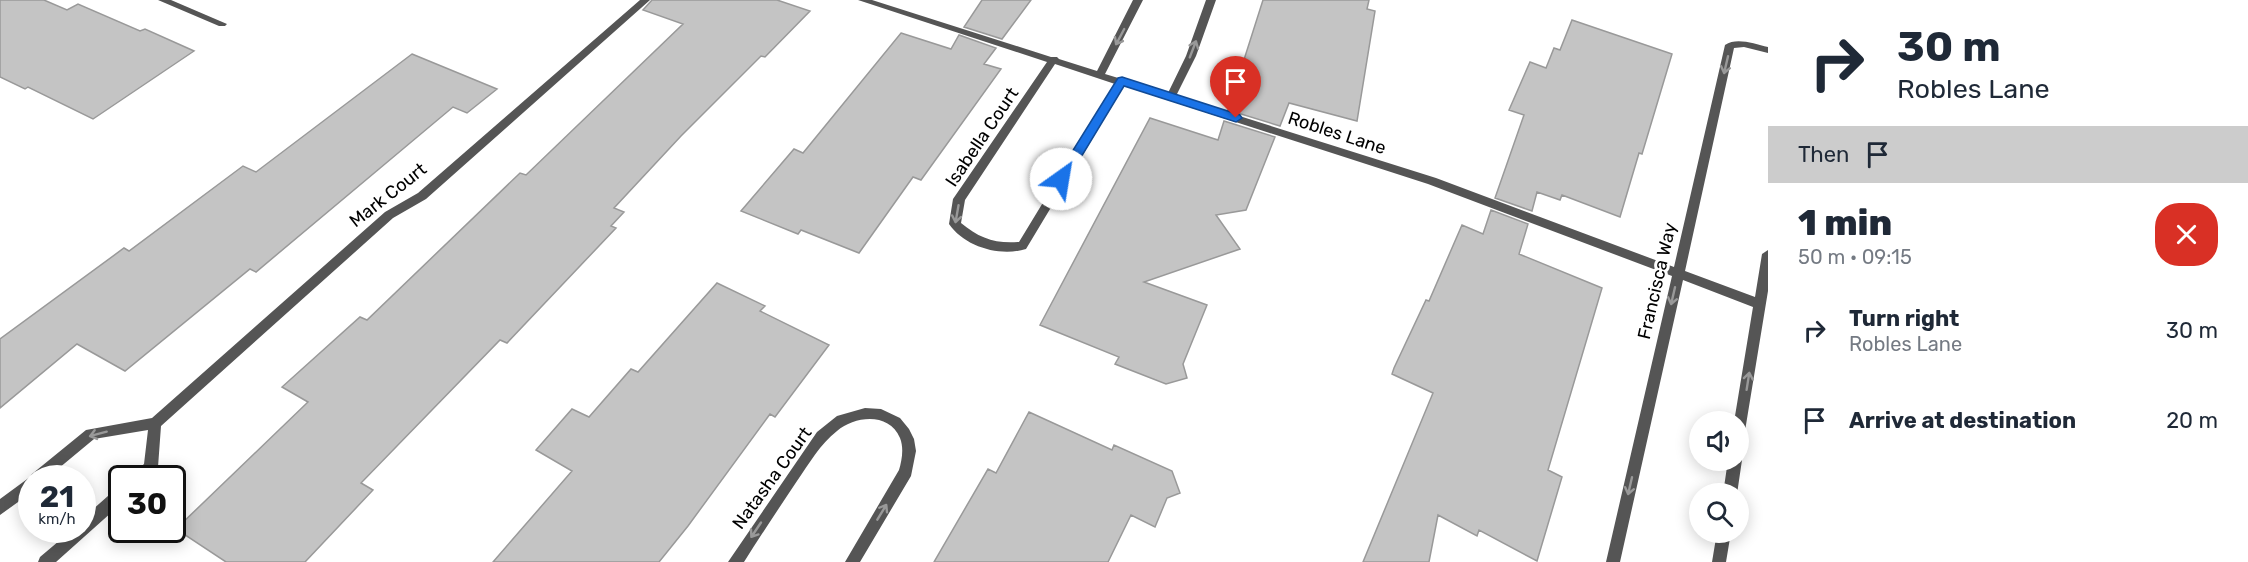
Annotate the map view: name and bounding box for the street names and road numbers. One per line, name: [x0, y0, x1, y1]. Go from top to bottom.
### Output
street label: Isabella Court: [941, 83, 1023, 191]
street label: Robles Lane: [1285, 107, 1389, 159]
street label: Mark Court: [345, 158, 431, 232]
street label: Francisca Way: [1633, 221, 1681, 341]
street label: Natasha Court: [728, 423, 816, 533]

